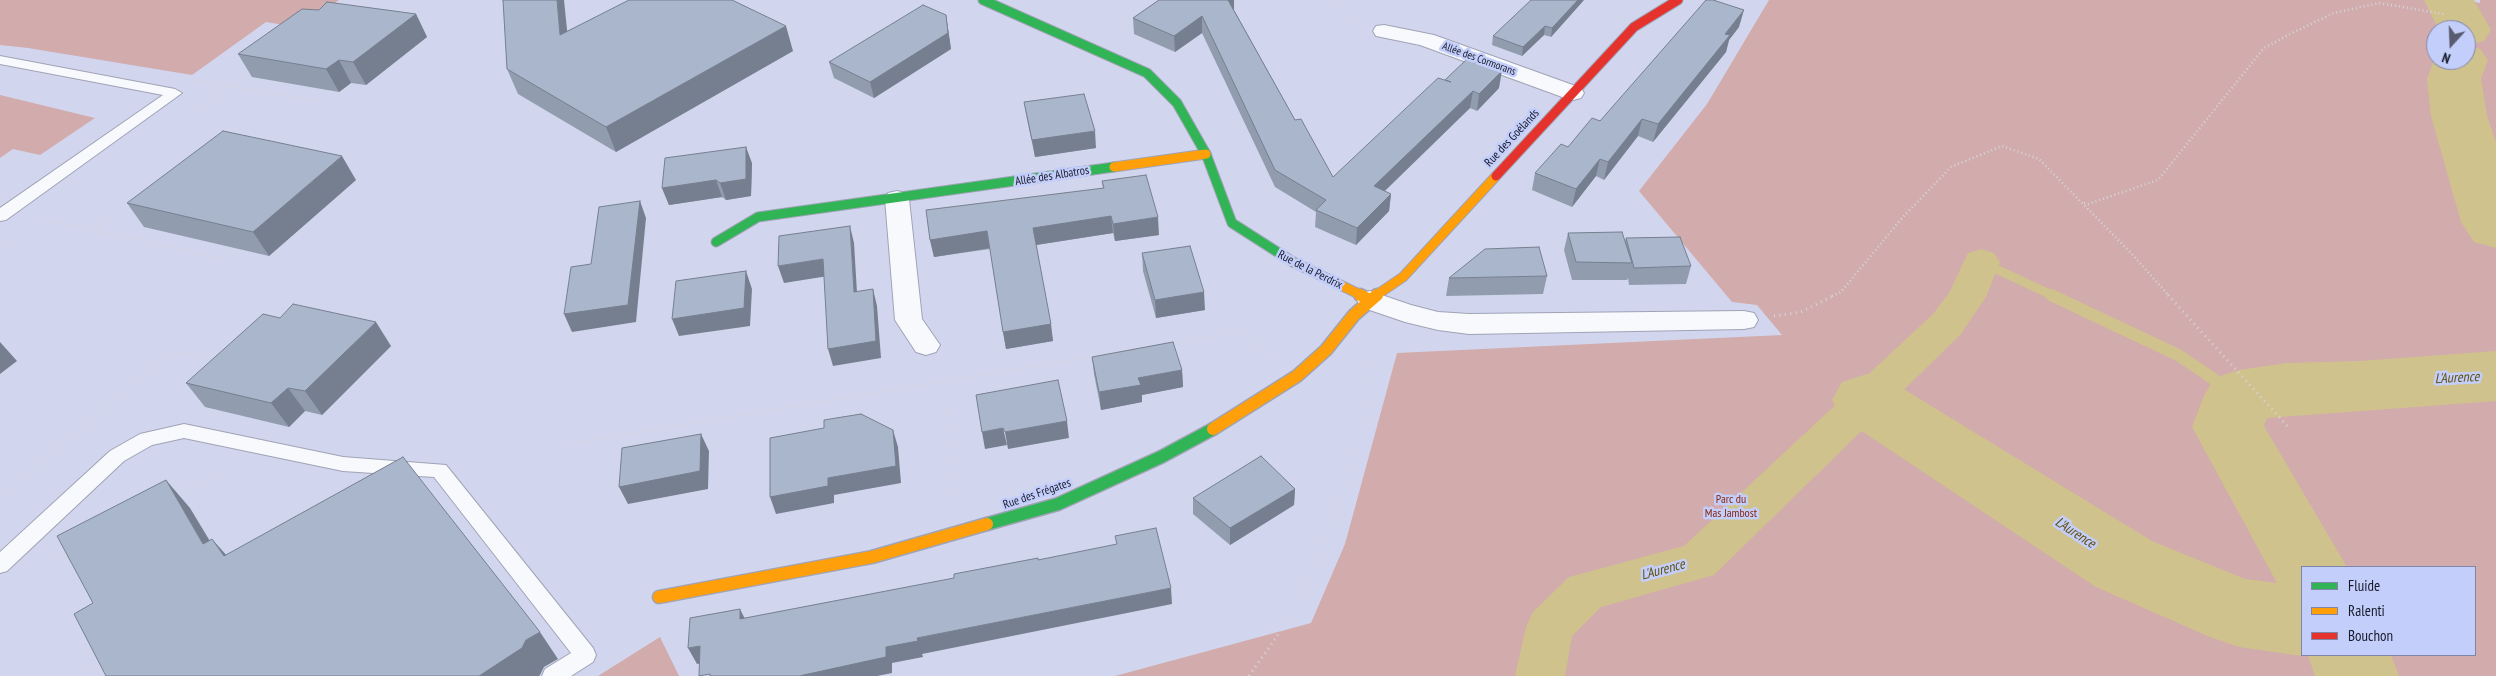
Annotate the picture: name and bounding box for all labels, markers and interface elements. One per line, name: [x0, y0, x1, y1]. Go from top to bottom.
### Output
north arrow: [2426, 20, 2476, 70]
street label: Allée des Cormorans: [1440, 40, 1518, 78]
text: N: [2440, 48, 2453, 68]
street label: Rue des Goélands: [1482, 106, 1542, 170]
street label: Allée des Albatros: [1014, 163, 1090, 189]
street label: Rue de la Perdrix: [1275, 248, 1345, 292]
water label: L'Aurence: [2434, 368, 2480, 388]
street label: Rue des Frégates: [1001, 476, 1073, 512]
park label: Parc du Mas Jambost: [1705, 493, 1757, 521]
water label: L'Aurence: [2052, 514, 2098, 552]
water label: L'Aurence: [1639, 556, 1687, 584]
legend: [2301, 566, 2476, 656]
text: Fluide: [2348, 576, 2380, 595]
text: Ralenti: [2348, 601, 2385, 620]
text: Bouchon: [2348, 626, 2393, 645]

